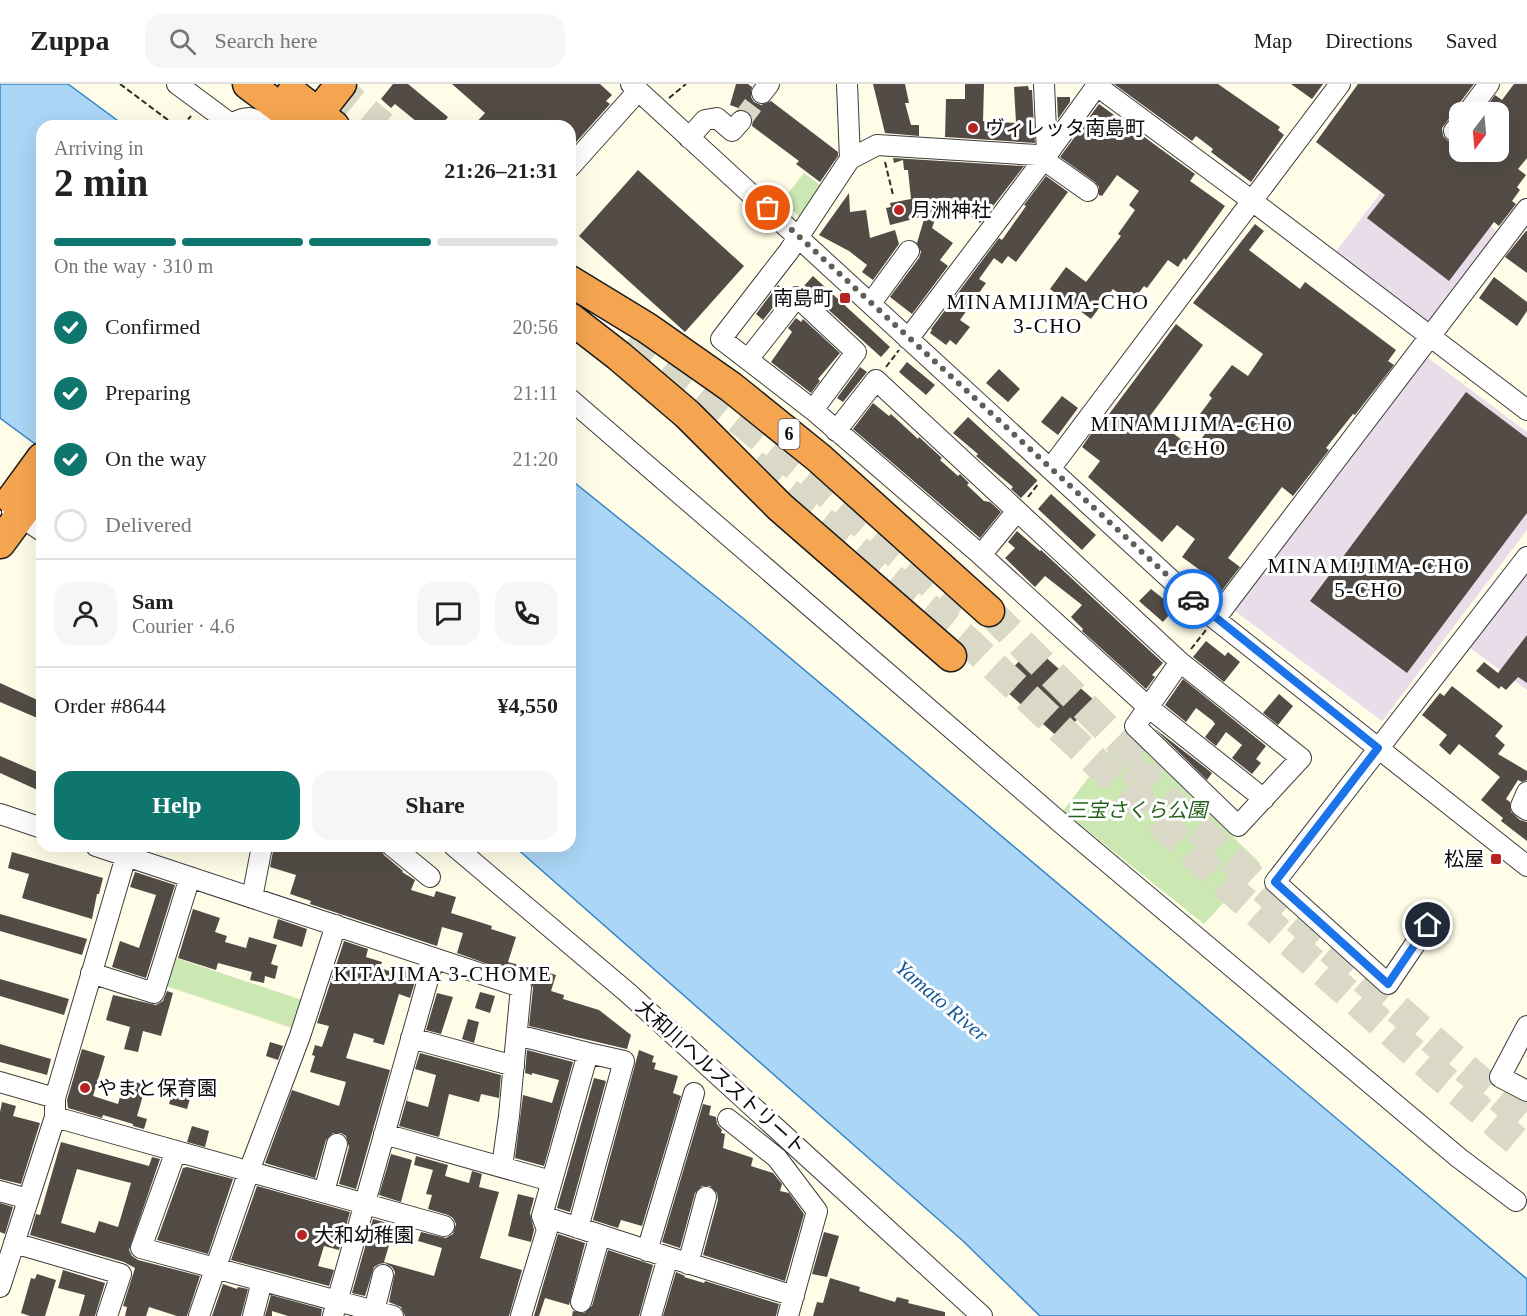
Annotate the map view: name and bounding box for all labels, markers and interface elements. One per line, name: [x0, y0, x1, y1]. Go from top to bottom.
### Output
search box: [145, 14, 565, 68]
text: Zuppa: [30, 25, 109, 56]
icon: search: [166, 25, 199, 58]
text: Search here: [214, 28, 318, 53]
text: Map: [1254, 29, 1292, 53]
text: Directions: [1325, 29, 1413, 53]
text: Saved: [1446, 29, 1497, 53]
north arrow: [1449, 102, 1509, 162]
map controls: [1449, 102, 1509, 162]
place label: ヴィレッタ南島町: [985, 117, 1145, 139]
marker: ヴィレッタ南島町: [966, 121, 980, 135]
text: Arriving in: [54, 137, 143, 159]
text: 21:26–21:31: [444, 158, 558, 183]
text: 2 min: [54, 161, 148, 204]
pin: [742, 182, 793, 233]
icon: bag: [751, 191, 784, 224]
place label: 月洲神社: [911, 199, 991, 221]
marker: 月洲神社: [892, 203, 906, 217]
text: On the way · 310 m: [54, 255, 213, 277]
place label: 南島町: [773, 287, 833, 309]
district label: MINAMIJIMA-CHO 3-CHO: [947, 290, 1150, 338]
marker: 南島町: [838, 291, 852, 305]
icon: check: [54, 311, 87, 344]
text: Confirmed: [105, 314, 200, 339]
text: 20:56: [512, 316, 558, 338]
icon: check: [54, 377, 87, 410]
text: Preparing: [105, 380, 191, 405]
text: 21:11: [513, 382, 558, 404]
district label: MINAMIJIMA-CHO 4-CHO: [1091, 412, 1294, 460]
road number: 6: [778, 419, 800, 449]
icon: check: [54, 443, 87, 476]
text: On the way: [105, 446, 206, 471]
text: 21:20: [512, 448, 558, 470]
text: Delivered: [105, 512, 192, 537]
district label: MINAMIJIMA-CHO 5-CHO: [1268, 554, 1471, 602]
courier: [1163, 569, 1223, 629]
button: person: [54, 582, 117, 645]
button: chat: [417, 582, 480, 645]
button: phone: [495, 582, 558, 645]
icon: car: [1177, 583, 1210, 616]
text: Sam: [132, 589, 174, 614]
text: Courier · 4.6: [132, 615, 235, 637]
text: Order #8644: [54, 693, 166, 718]
text: ¥4,550: [498, 693, 558, 718]
button: Help: [54, 771, 300, 840]
button: Share: [312, 771, 558, 840]
park label: 三宝さくら公園: [1067, 799, 1210, 821]
place label: 松屋: [1444, 848, 1484, 870]
marker: 松屋: [1489, 852, 1503, 866]
pin: [1402, 899, 1453, 950]
icon: home: [1411, 908, 1444, 941]
water label: Yamato River: [891, 955, 994, 1047]
district label: KITAJIMA 3-CHOME: [334, 962, 552, 986]
street label: 大和川ヘルスストリート: [632, 995, 810, 1159]
place label: やまと保育園: [97, 1077, 217, 1099]
marker: やまと保育園: [78, 1081, 92, 1095]
place label: 大和幼稚園: [314, 1224, 414, 1246]
marker: 大和幼稚園: [295, 1228, 309, 1242]

